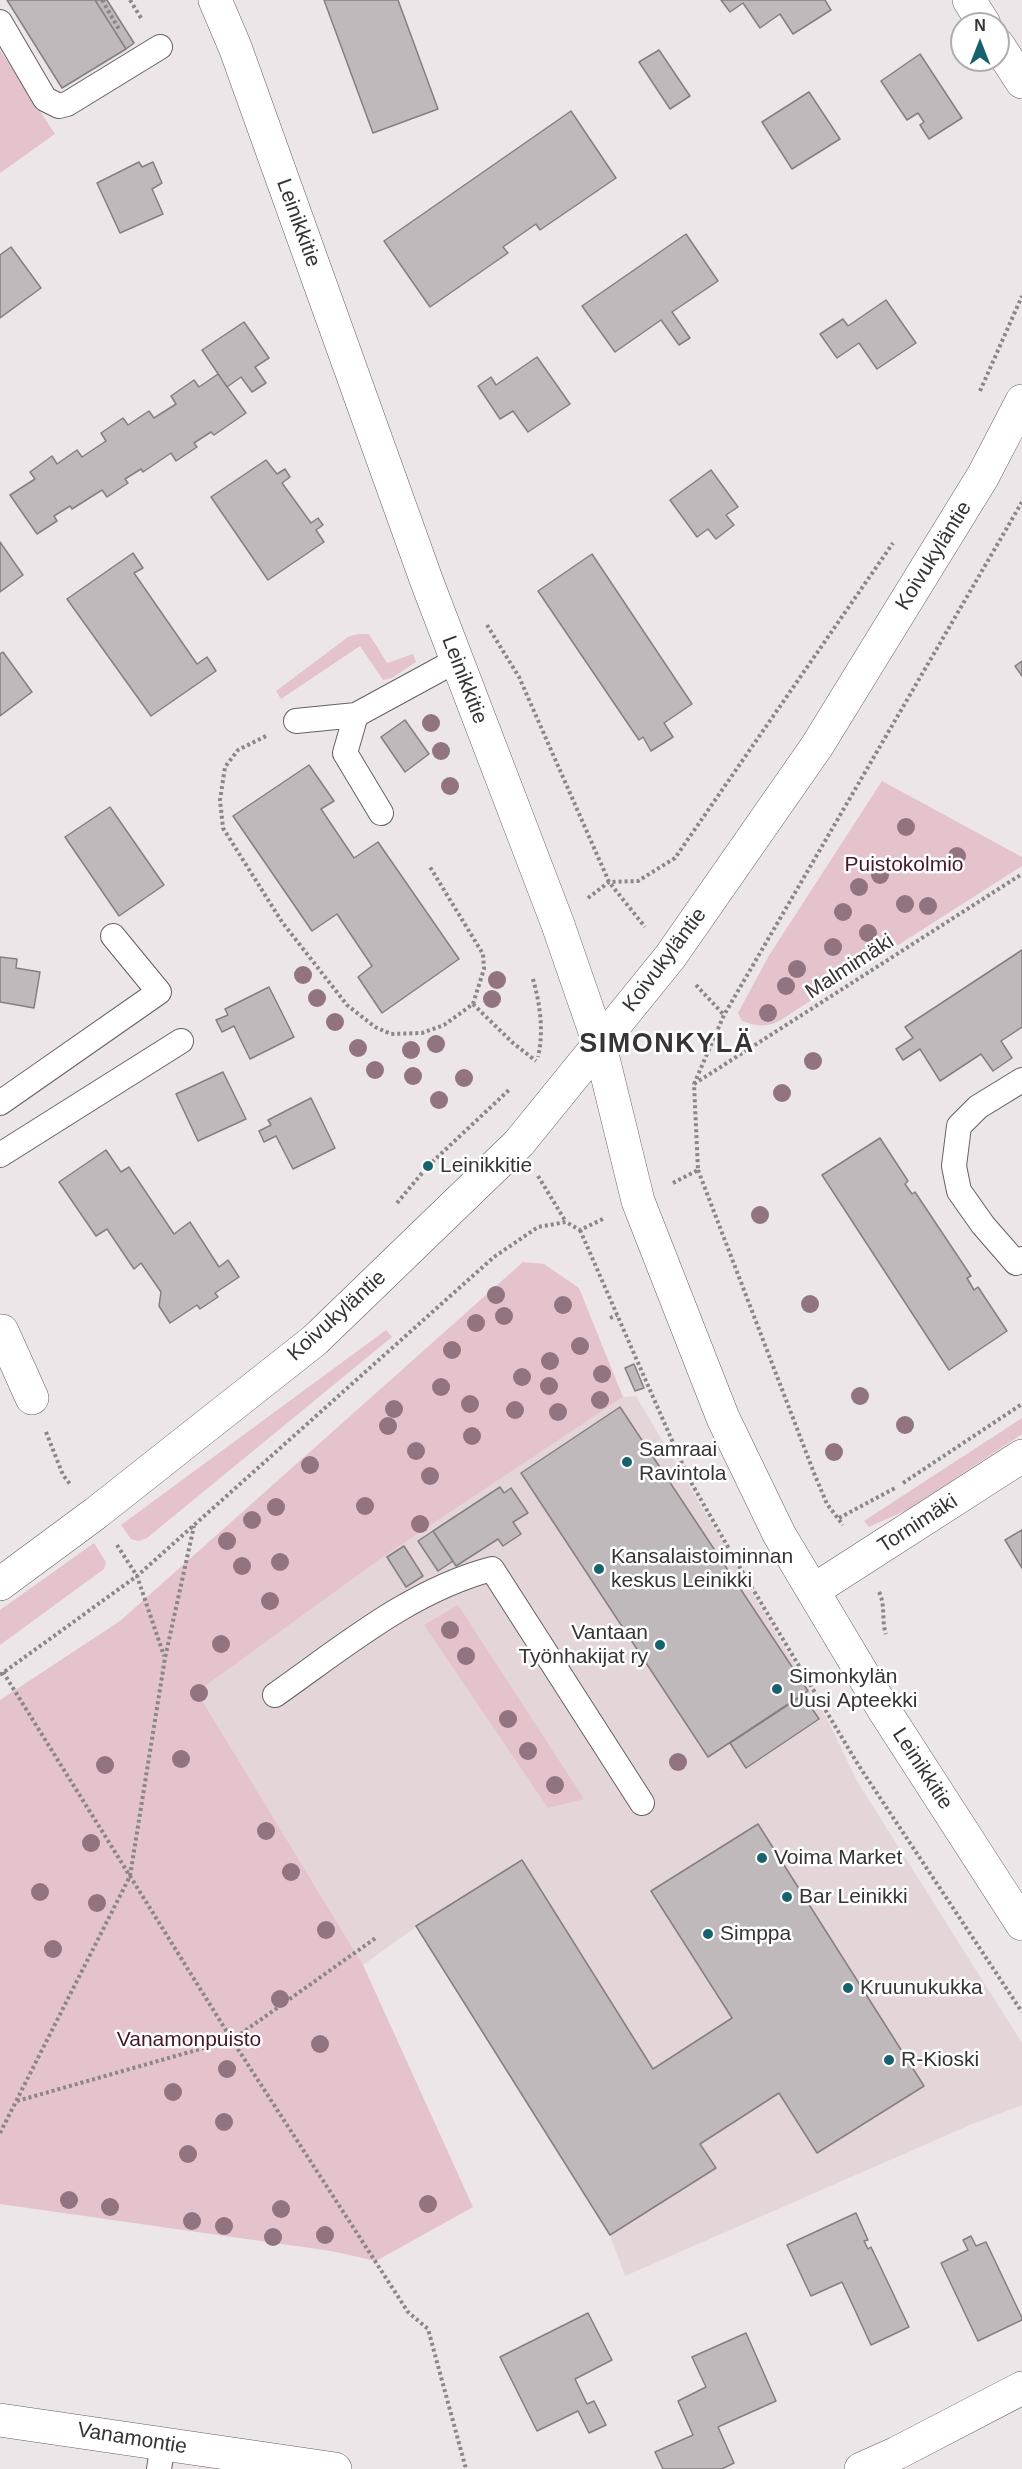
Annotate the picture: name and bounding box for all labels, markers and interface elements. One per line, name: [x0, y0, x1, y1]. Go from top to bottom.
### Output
north arrow: [950, 12, 1010, 72]
text: N: [974, 17, 986, 34]
street label: Leinikkitie: [270, 175, 326, 271]
street label: Koivukyläntie: [891, 497, 977, 615]
street label: Leinikkitie: [436, 632, 492, 728]
park label: Puistokolmio: [844, 852, 964, 878]
street label: Koivukyläntie: [618, 903, 712, 1017]
street label: Malmimäki: [801, 929, 899, 1005]
district label: SIMONKYLÄ: [579, 1029, 755, 1061]
place label: Leinikkitie: [440, 1153, 532, 1179]
marker: Leinikkitie: [421, 1159, 435, 1173]
street label: Koivukyläntie: [283, 1265, 391, 1367]
place label: Samraai Ravintola: [639, 1437, 727, 1487]
marker: Samraai Ravintola: [620, 1455, 634, 1469]
street label: Tornimäki: [873, 1489, 963, 1559]
place label: Kansalaistoiminnan keskus Leinikki: [611, 1544, 793, 1594]
marker: Kansalaistoiminnan keskus Leinikki: [592, 1562, 606, 1576]
place label: Vantaan Työnhakijat ry: [518, 1620, 648, 1670]
marker: Vantaan Työnhakijat ry: [653, 1638, 667, 1652]
place label: Simonkylän Uusi Apteekki: [789, 1664, 917, 1714]
marker: Simonkylän Uusi Apteekki: [770, 1682, 784, 1696]
street label: Leinikkitie: [886, 1723, 958, 1815]
place label: Voima Market: [774, 1845, 902, 1871]
marker: Voima Market: [755, 1851, 769, 1865]
place label: Bar Leinikki: [799, 1884, 908, 1910]
marker: Bar Leinikki: [780, 1890, 794, 1904]
place label: Simppa: [720, 1921, 791, 1947]
marker: Simppa: [701, 1927, 715, 1941]
place label: Kruunukukka: [860, 1975, 983, 2001]
marker: Kruunukukka: [841, 1981, 855, 1995]
park label: Vanamonpuisto: [117, 2027, 261, 2053]
place label: R-Kioski: [901, 2047, 979, 2073]
marker: R-Kioski: [882, 2053, 896, 2067]
street label: Vanamontie: [75, 2418, 189, 2460]

